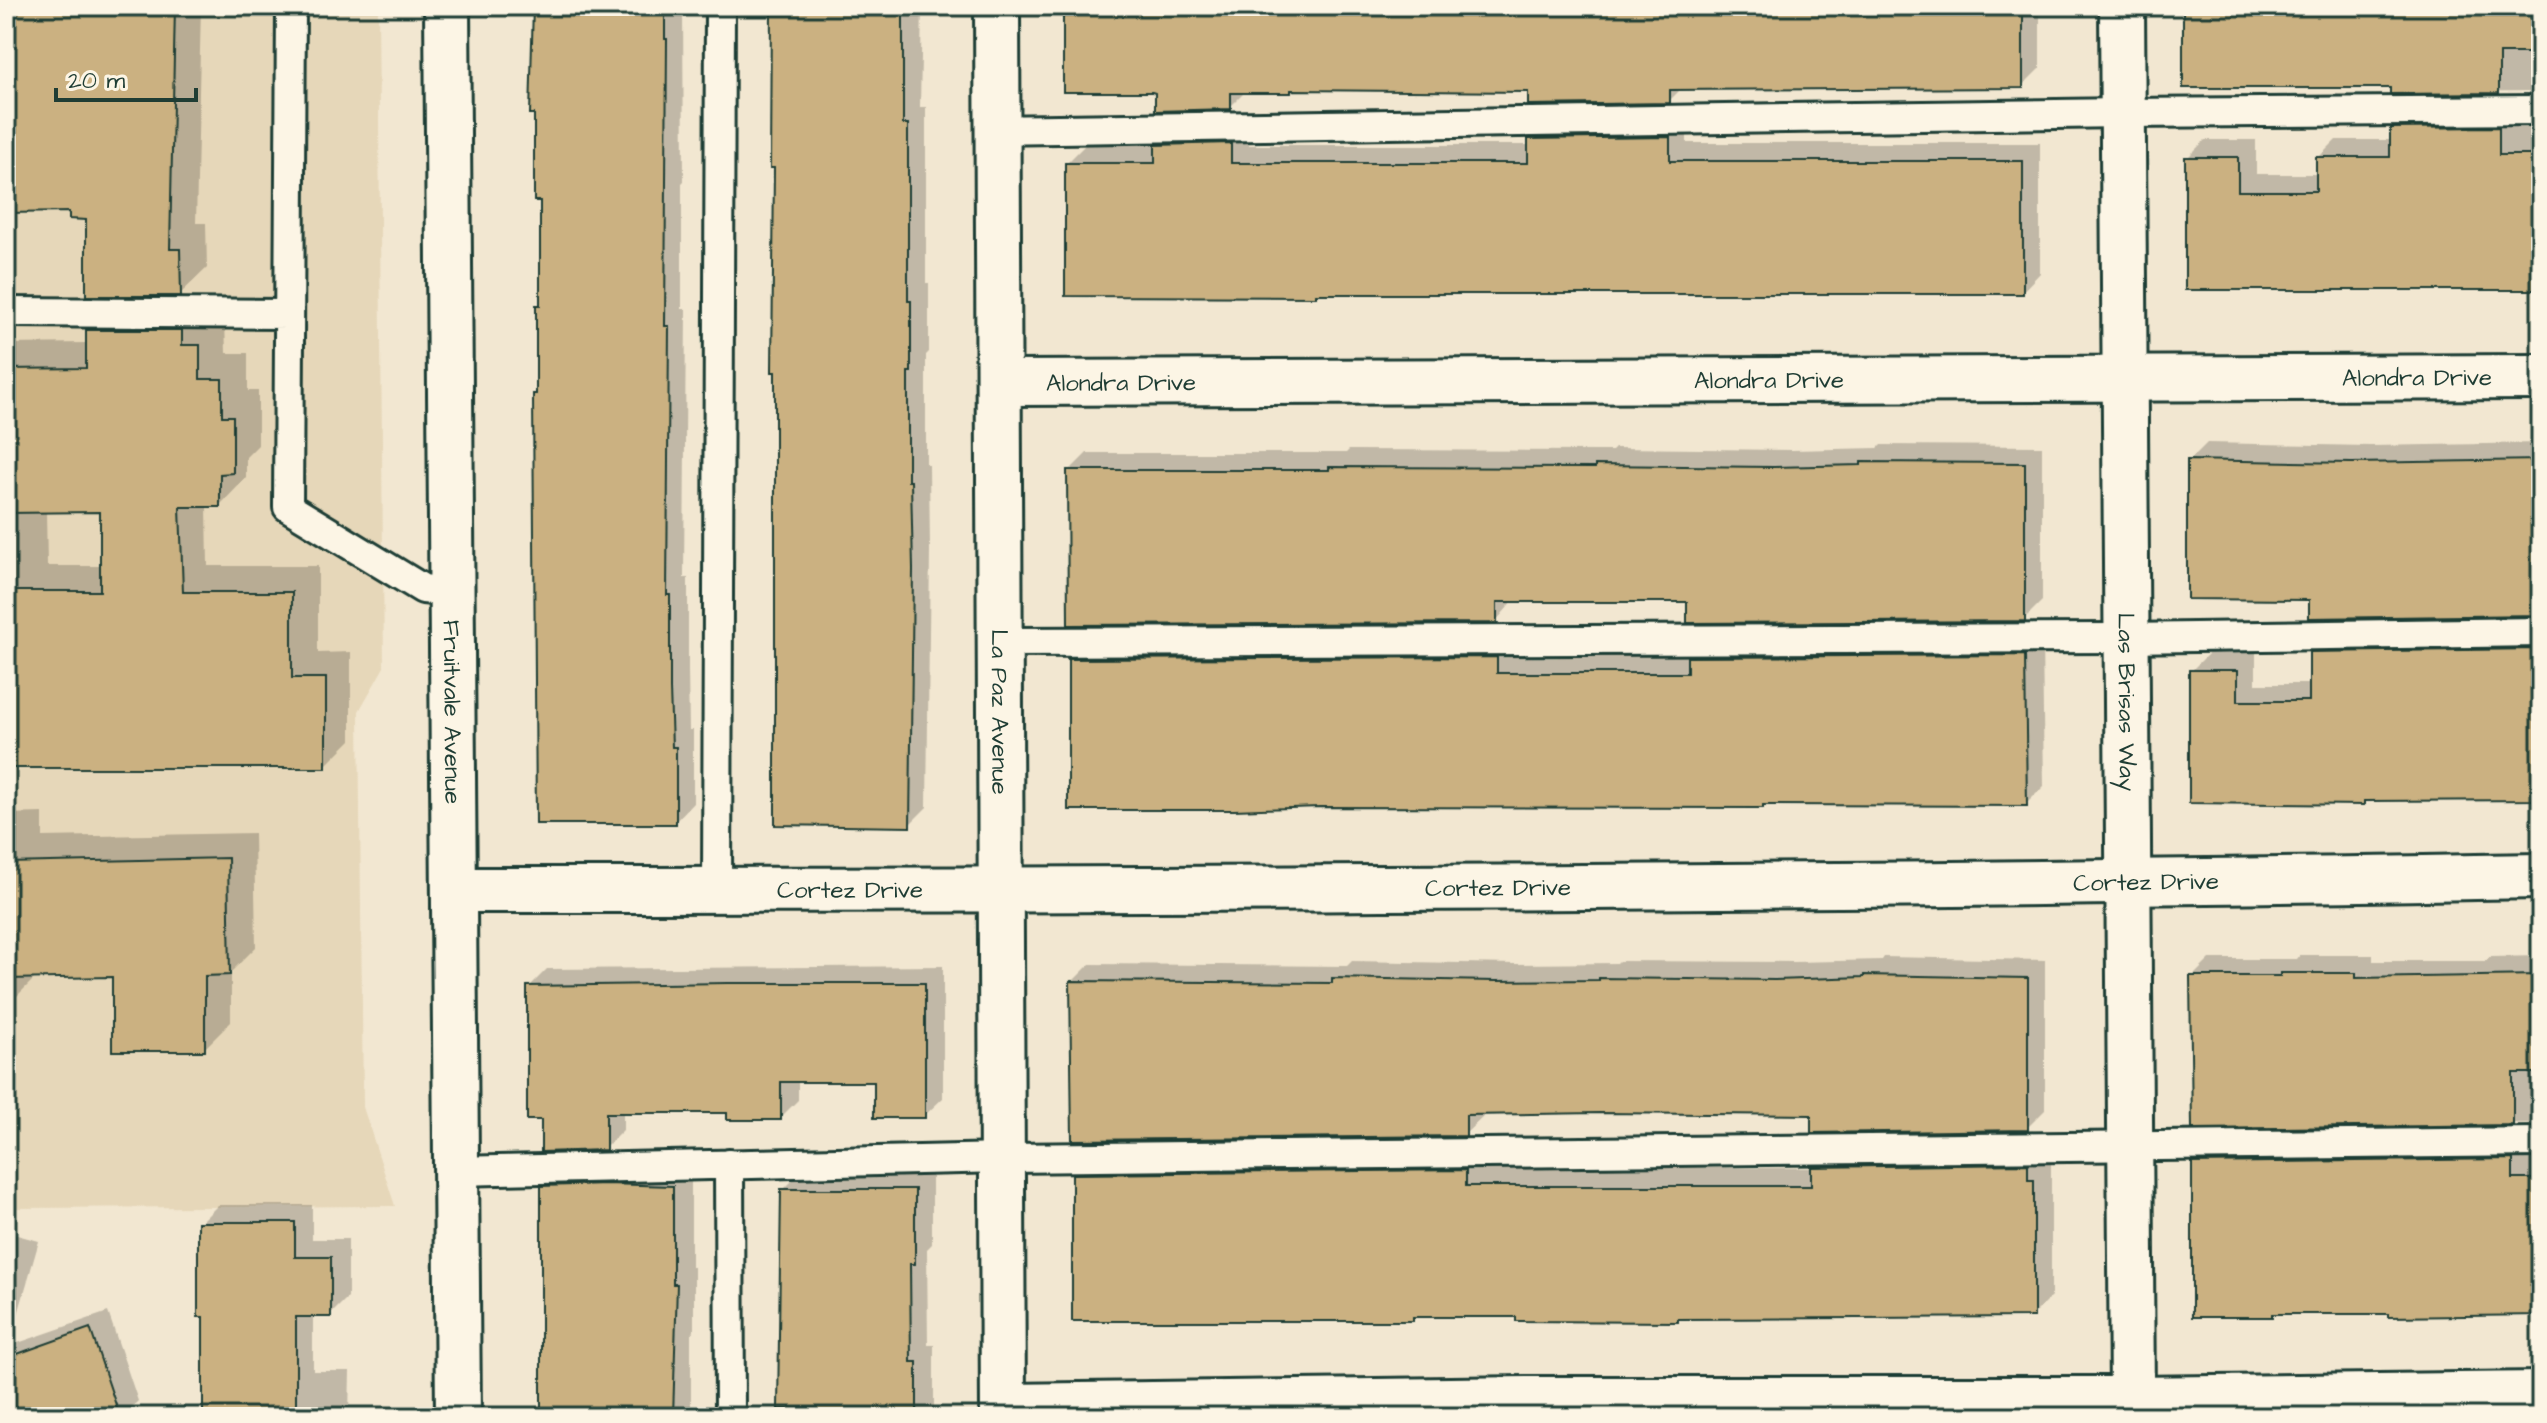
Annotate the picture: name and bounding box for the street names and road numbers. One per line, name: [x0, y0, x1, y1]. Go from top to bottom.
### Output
street label: Alondra Drive: [2342, 361, 2492, 396]
street label: Alondra Drive: [1694, 364, 1844, 398]
street label: Alondra Drive: [1046, 366, 1196, 401]
street label: Las Brisas Way: [2108, 613, 2144, 791]
street label: Fruitvale Avenue: [434, 620, 469, 804]
street label: La Paz Avenue: [982, 629, 1016, 795]
street label: Cortez Drive: [2073, 865, 2219, 901]
street label: Cortez Drive: [1425, 871, 1571, 906]
street label: Cortez Drive: [777, 874, 923, 908]

